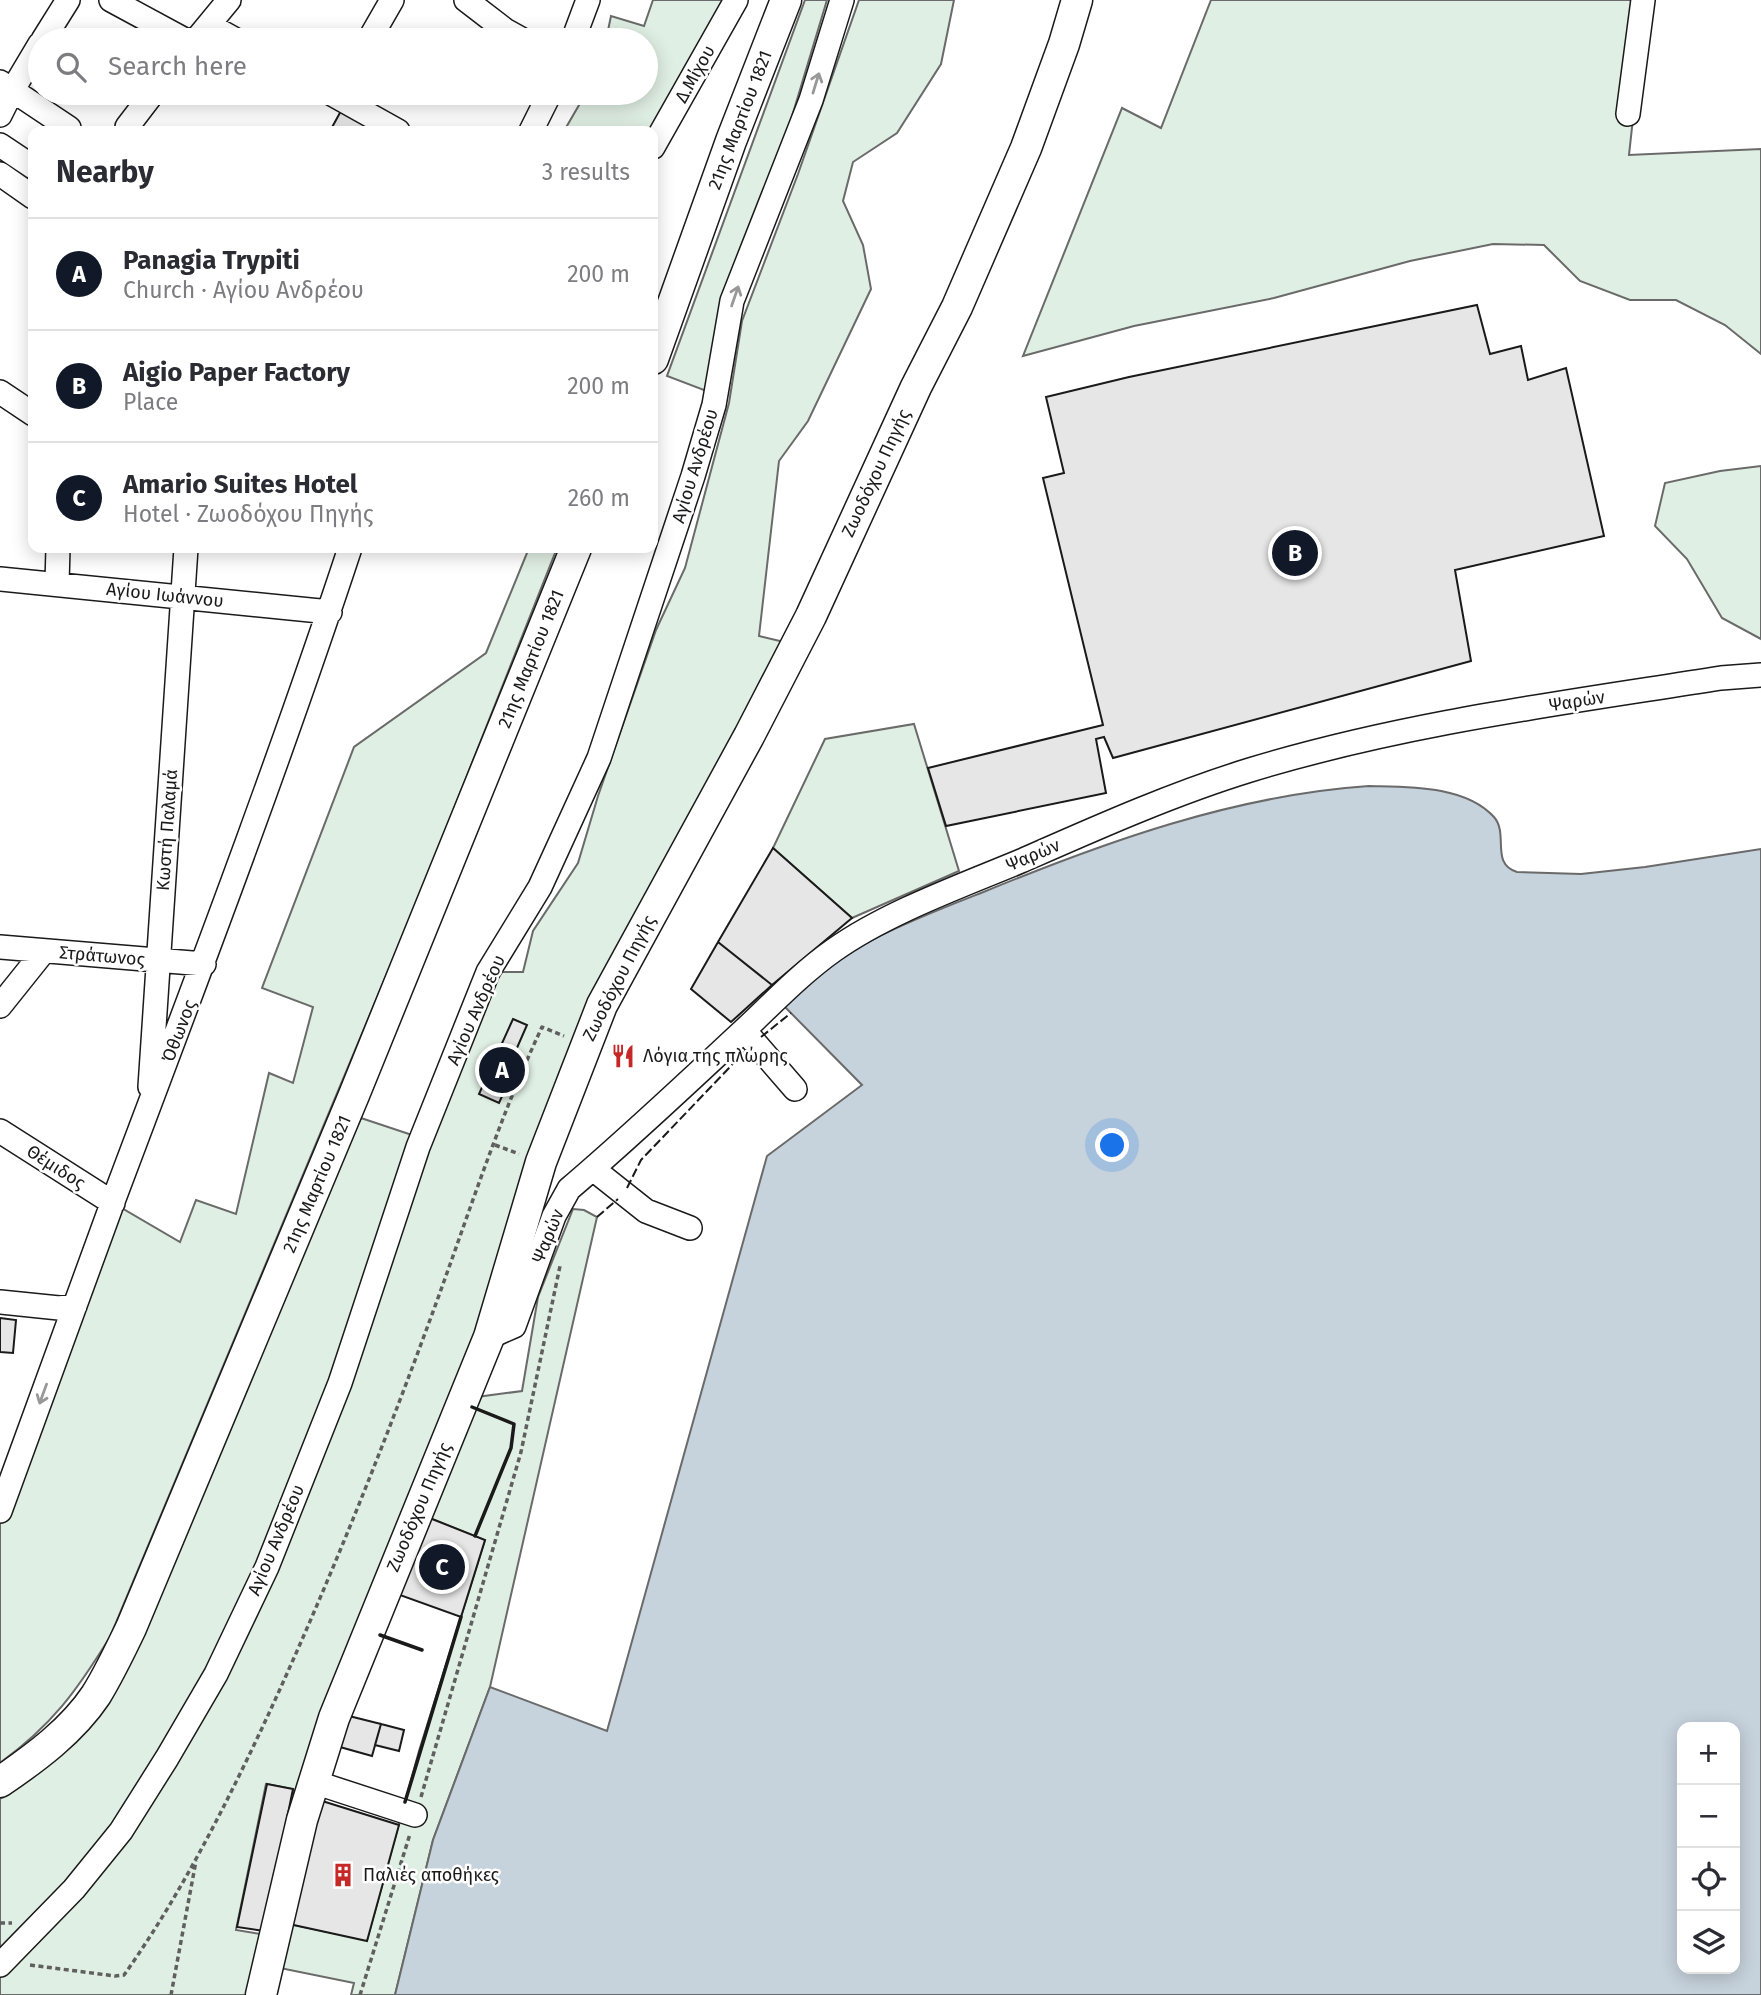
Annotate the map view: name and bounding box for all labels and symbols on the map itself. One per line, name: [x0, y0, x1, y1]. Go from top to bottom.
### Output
street label: Δ.Μίχου: [670, 41, 720, 107]
street label: 21ης Μαρτίου 1821: [703, 47, 777, 193]
one-way arrow: [810, 72, 823, 94]
one-way arrow: [730, 285, 742, 307]
street label: Ζωοδόχου Πηγής: [837, 405, 915, 540]
street label: Αγίου Ανδρέου: [667, 406, 723, 526]
pin: B: [1272, 527, 1318, 579]
street label: Αγίου Ιωάννου: [105, 578, 225, 612]
street label: 21ης Μαρτίου 1821: [493, 587, 569, 731]
street label: Ψαρών: [1548, 686, 1607, 716]
street label: Κωστή Παλαμά: [152, 768, 182, 892]
street label: Ψαρών: [1003, 834, 1063, 876]
street label: Ζωοδόχου Πηγής: [578, 911, 660, 1045]
street label: Στράτωνος: [58, 941, 146, 971]
street label: Αγίου Ανδρέου: [442, 952, 510, 1068]
street label: Όθωνος: [157, 996, 201, 1066]
restaurant icon: Λόγια της πλώρης: [609, 1042, 637, 1070]
pin: A: [479, 1044, 525, 1096]
place label: Λόγια της πλώρης: [643, 1045, 788, 1067]
street label: 21ης Μαρτίου 1821: [278, 1112, 356, 1256]
your location: [1095, 1128, 1129, 1162]
street label: Θέμιδος: [22, 1140, 90, 1194]
street label: Ψαρών: [527, 1206, 569, 1266]
one-way arrow: [36, 1383, 48, 1405]
street label: Ζωοδόχου Πηγής: [382, 1439, 456, 1575]
street label: Αγίου Ανδρέου: [243, 1481, 309, 1599]
pin: C: [419, 1541, 465, 1593]
building icon: Παλιές αποθήκες: [329, 1861, 357, 1889]
place label: Παλιές αποθήκες: [363, 1864, 500, 1886]

